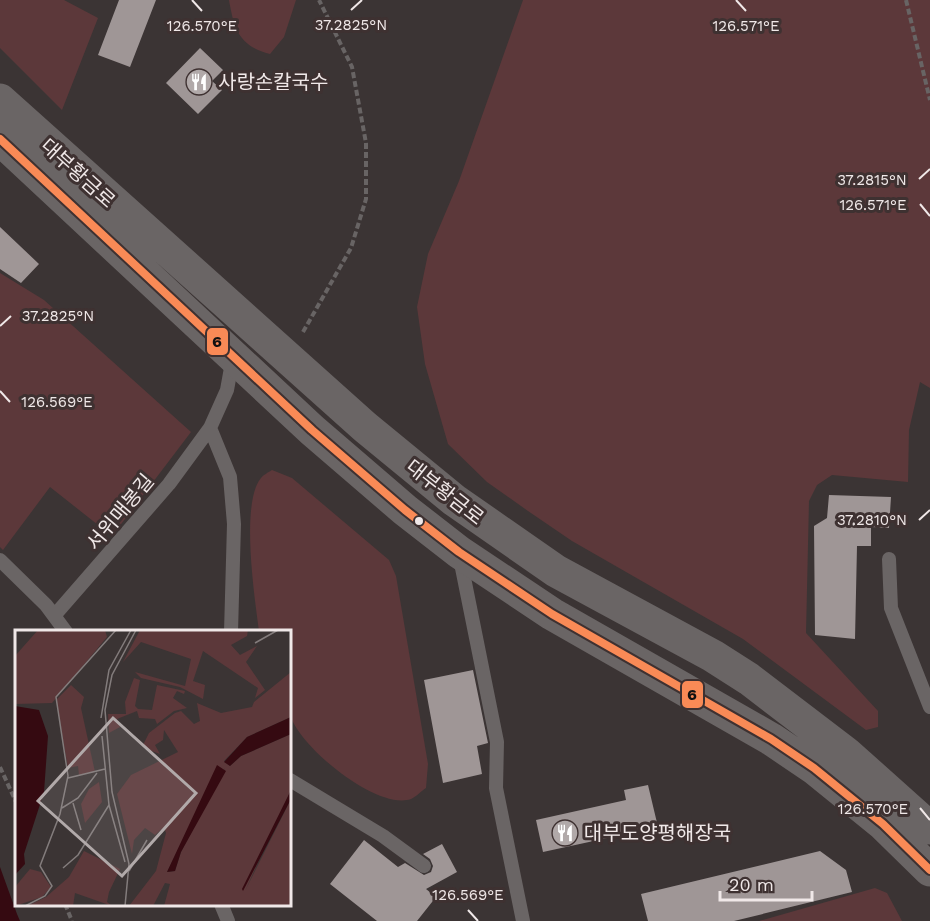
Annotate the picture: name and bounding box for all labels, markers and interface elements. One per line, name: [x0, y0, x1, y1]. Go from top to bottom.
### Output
text: 37.2825°N: [315, 16, 387, 34]
text: 126.570°E: [167, 17, 237, 35]
text: 126.571°E: [712, 17, 780, 35]
restaurant icon: 사랑손칼국수: [184, 67, 214, 97]
place label: 사랑손칼국수: [218, 70, 328, 94]
street label: 대부황금로: [36, 133, 120, 213]
text: 37.2815°N: [837, 171, 907, 189]
text: 126.571°E: [839, 196, 907, 214]
text: 37.2825°N: [22, 307, 94, 325]
line badge: 6: [206, 327, 229, 356]
text: 6: [212, 332, 222, 351]
text: 126.569°E: [21, 393, 93, 411]
street label: 대부황금로: [401, 454, 489, 530]
street label: 서위매봉길: [81, 469, 159, 555]
text: 37.2810°N: [837, 511, 907, 529]
unlabelled marker: [413, 515, 425, 527]
inset map: [15, 630, 291, 906]
line badge: 6: [681, 680, 704, 709]
text: 6: [687, 685, 697, 704]
text: 126.570°E: [838, 800, 908, 818]
restaurant icon: 대부도양평해장국: [550, 818, 580, 848]
place label: 대부도양평해장국: [584, 821, 731, 845]
scale bar: [720, 864, 812, 902]
text: 20 m: [729, 874, 774, 895]
text: 126.569°E: [432, 886, 504, 904]

